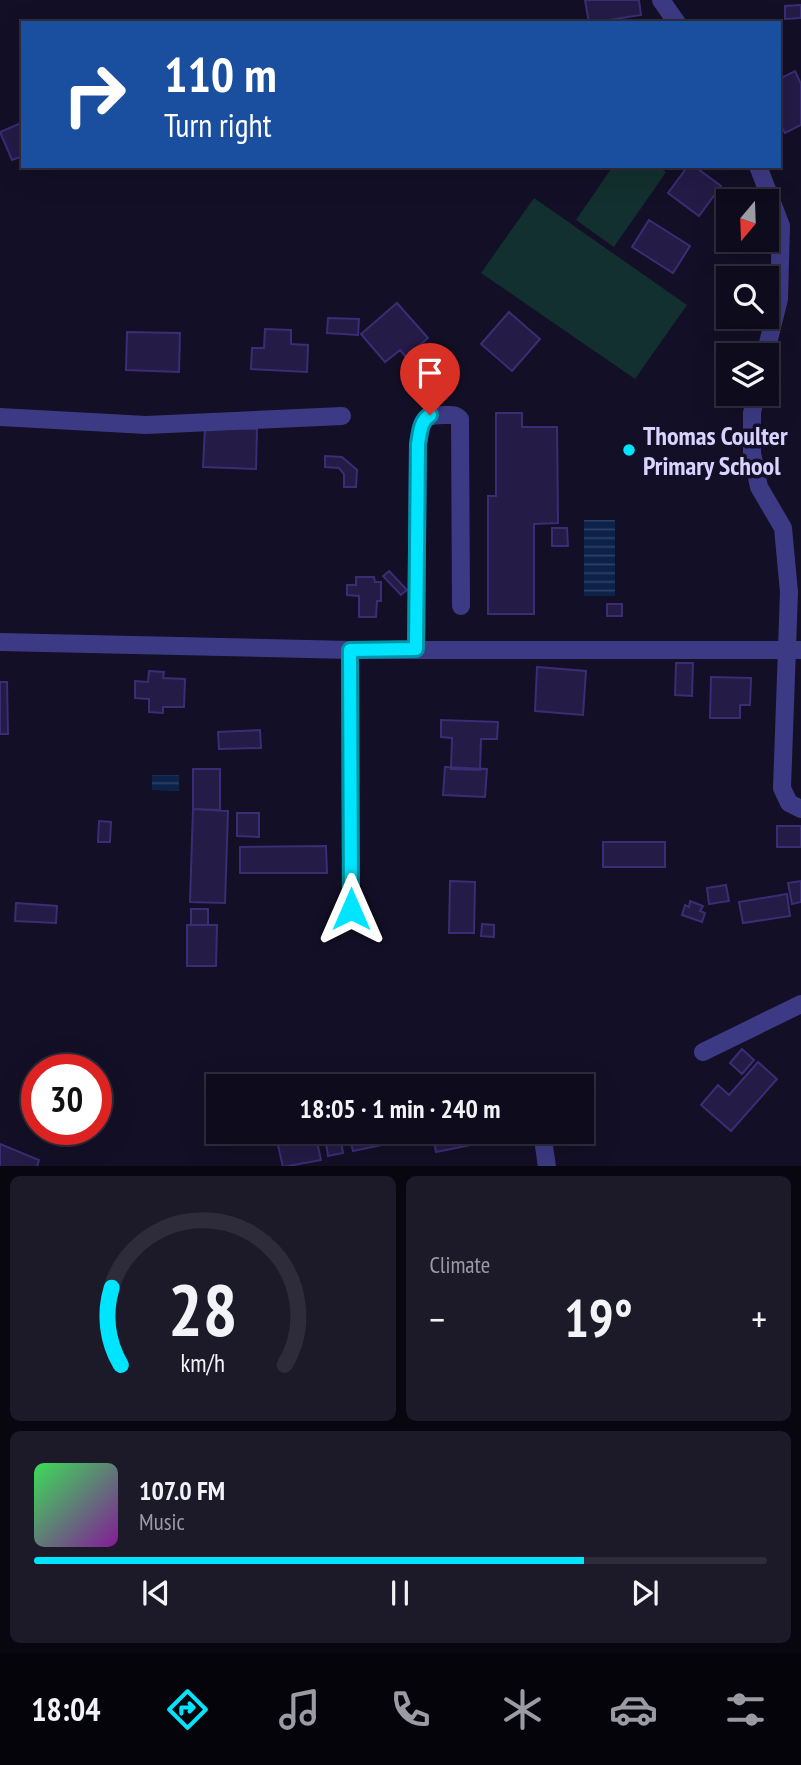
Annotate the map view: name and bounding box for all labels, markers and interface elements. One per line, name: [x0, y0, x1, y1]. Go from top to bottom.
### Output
text: 110 m: [164, 42, 277, 106]
icon: right: [49, 49, 140, 140]
text: Turn right: [164, 104, 272, 146]
north arrow: [716, 189, 779, 252]
map controls: [716, 189, 779, 406]
button: search: [716, 266, 779, 329]
pin: [400, 343, 460, 415]
button: layers: [716, 343, 779, 406]
icon: arrive: [411, 354, 449, 392]
place label: Thomas Coulter Primary School: [643, 419, 788, 482]
marker: Thomas Coulter Primary School: [621, 442, 637, 458]
position arrow: [314, 872, 388, 946]
speed limit sign: 30: [21, 1054, 112, 1145]
text: 18:05 · 1 min · 240 m: [300, 1092, 500, 1125]
text: Climate: [430, 1250, 490, 1279]
text: 28: [168, 1261, 238, 1355]
text: 19°: [564, 1284, 633, 1351]
text: −: [430, 1294, 445, 1343]
text: +: [751, 1294, 767, 1343]
text: km/h: [181, 1346, 225, 1378]
text: 107.0 FM: [139, 1474, 225, 1507]
text: Music: [139, 1507, 185, 1536]
icon: previous: [137, 1574, 175, 1612]
icon: pause: [381, 1574, 419, 1612]
icon: next: [626, 1574, 664, 1612]
icon: directions: [163, 1685, 212, 1734]
icon: music: [275, 1685, 324, 1734]
icon: phone: [386, 1685, 435, 1734]
icon: climate: [498, 1685, 547, 1734]
icon: car: [609, 1685, 658, 1734]
icon: filters: [721, 1685, 770, 1734]
text: 18:04: [31, 1688, 100, 1730]

